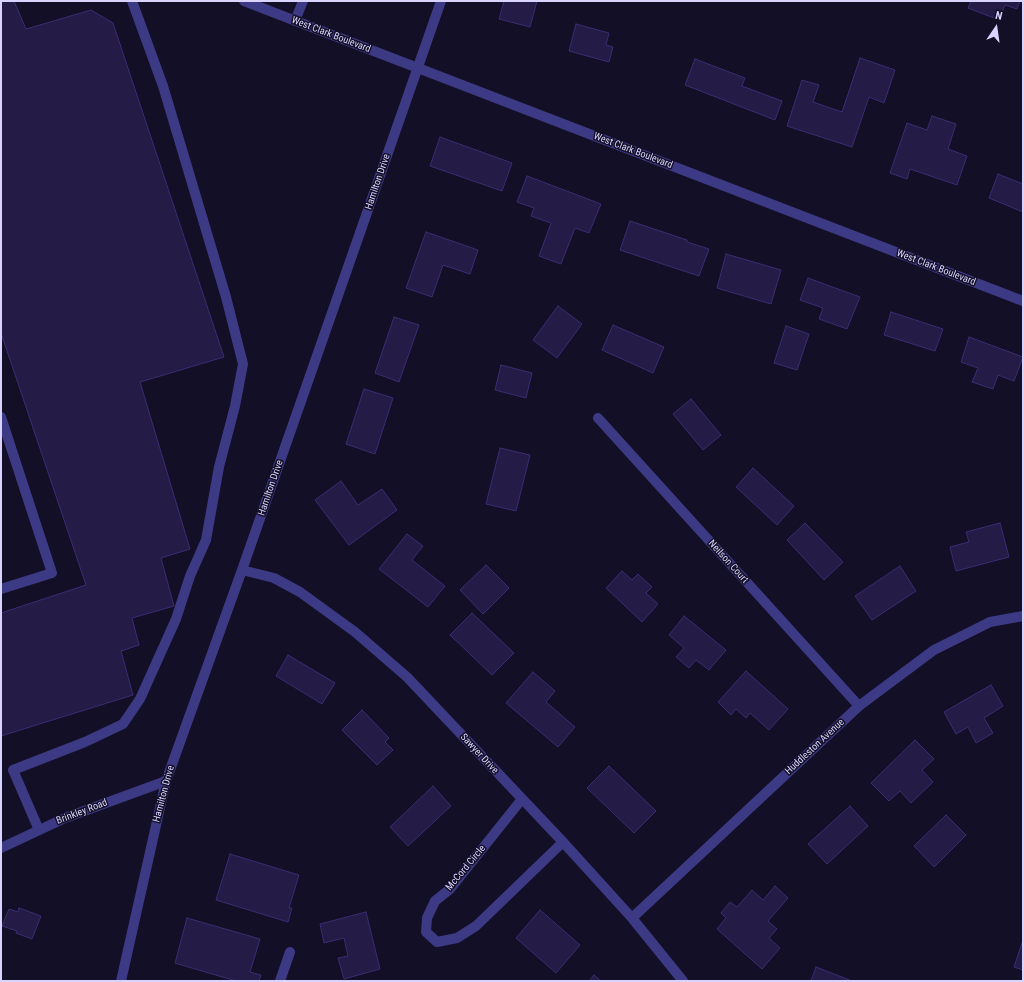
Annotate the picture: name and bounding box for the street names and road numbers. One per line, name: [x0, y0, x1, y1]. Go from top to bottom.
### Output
street label: West Clark Boulevard: [290, 14, 372, 56]
street label: West Clark Boulevard: [592, 130, 674, 172]
street label: Hamilton Drive: [363, 153, 393, 211]
street label: West Clark Boulevard: [895, 247, 977, 289]
street label: Hamilton Drive: [256, 459, 286, 517]
street label: Neilson Court: [705, 538, 751, 586]
street label: Huddleston Avenue: [783, 717, 847, 777]
street label: Sawyer Drive: [457, 731, 501, 777]
street label: Hamilton Drive: [151, 764, 177, 824]
street label: Brinkley Road: [55, 797, 109, 827]
street label: McCord Circle: [444, 843, 488, 893]

